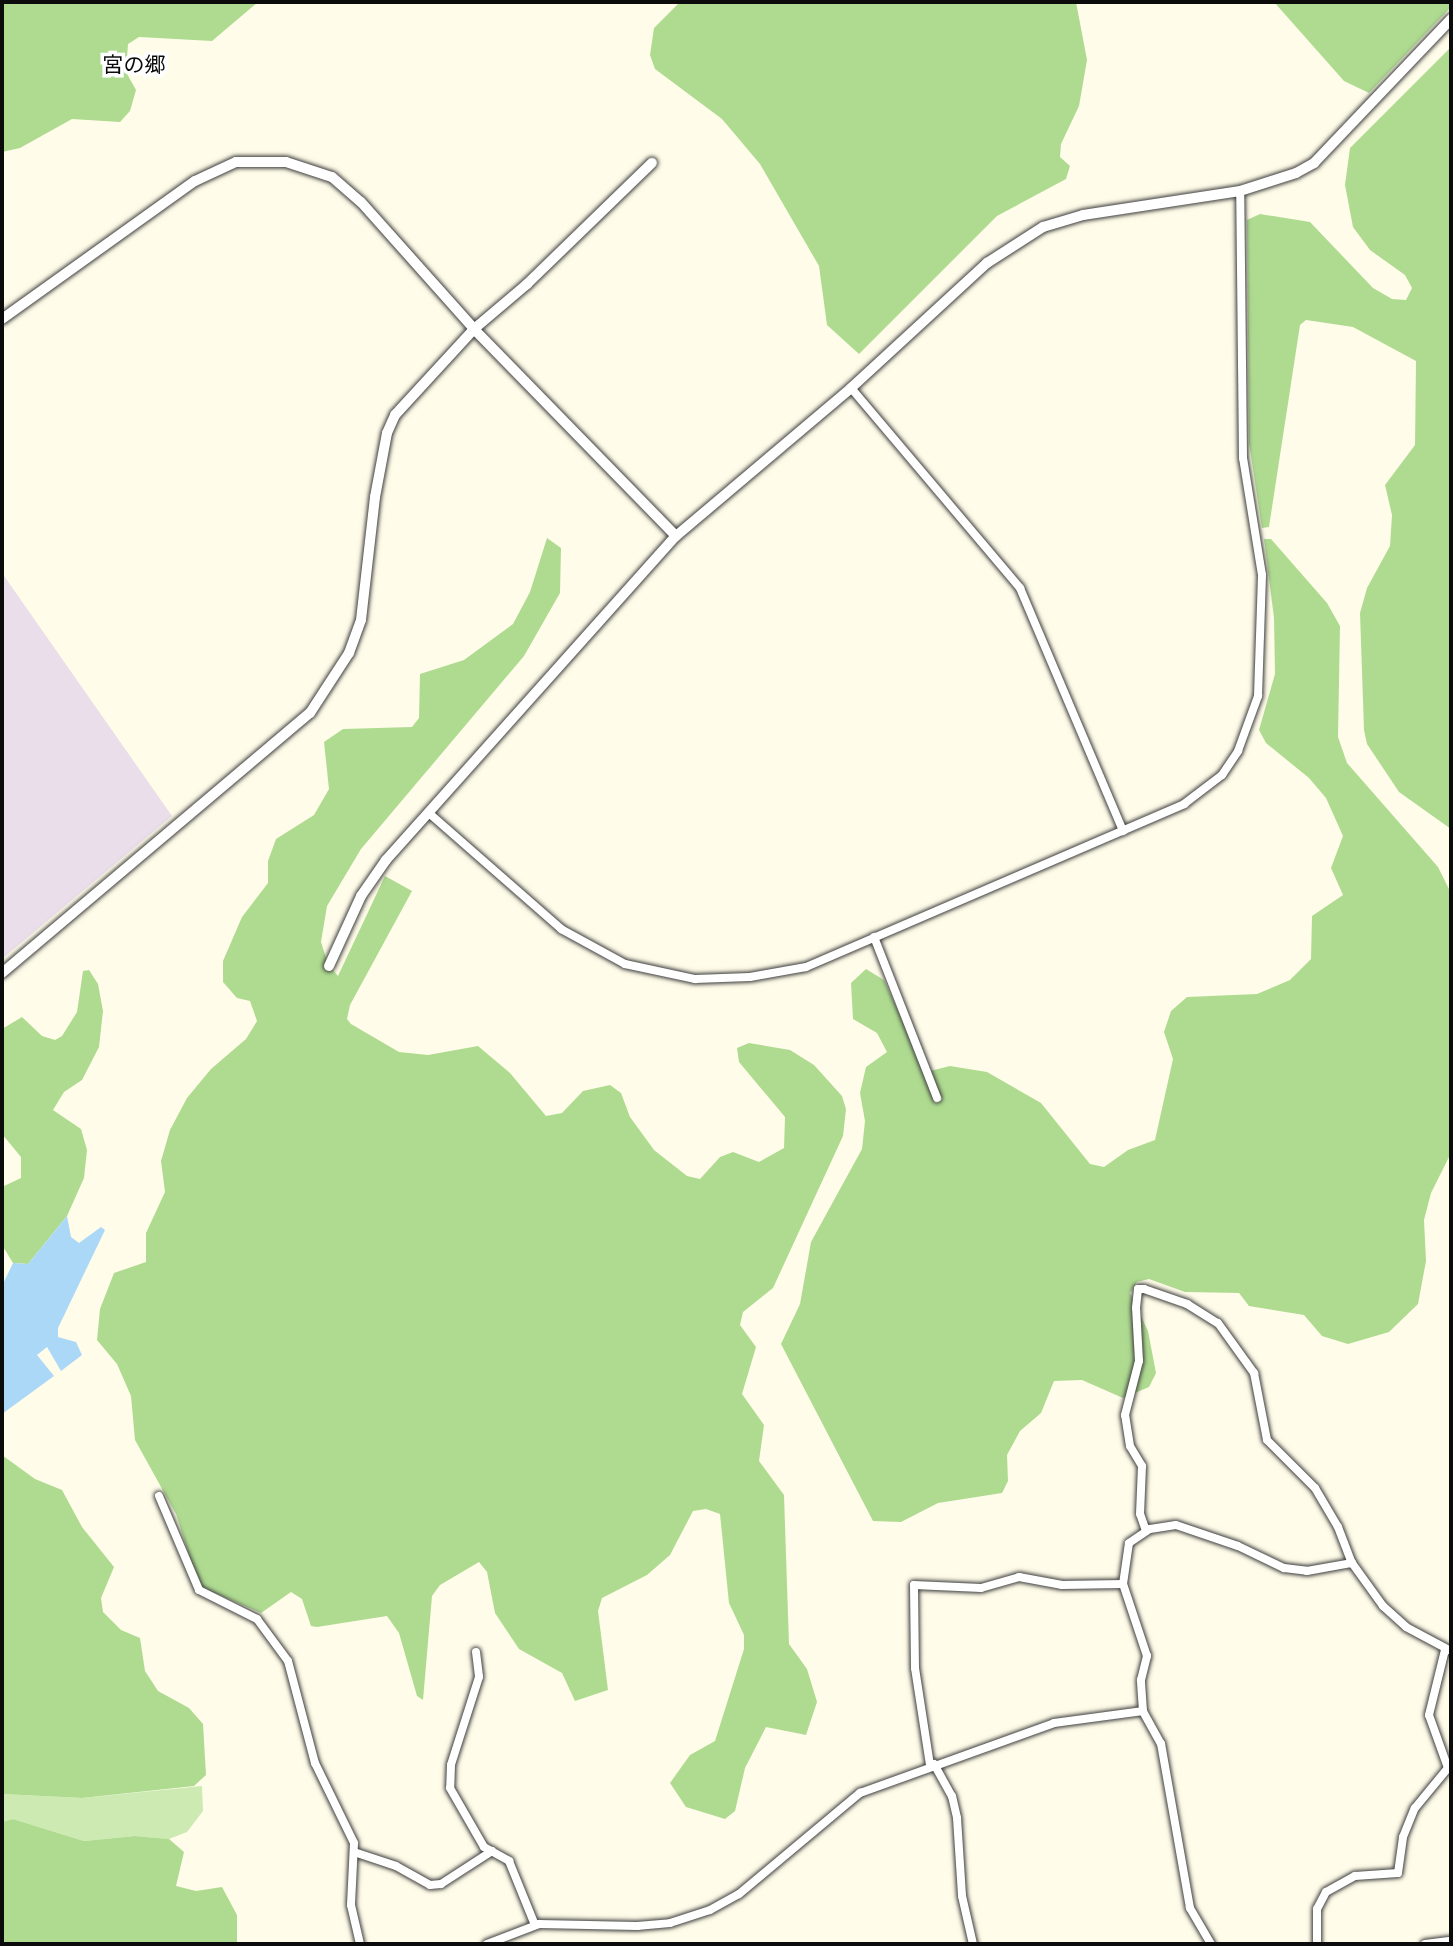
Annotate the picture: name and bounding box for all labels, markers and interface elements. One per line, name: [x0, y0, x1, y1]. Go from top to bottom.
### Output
district label: 宮の郷: [103, 52, 165, 78]

